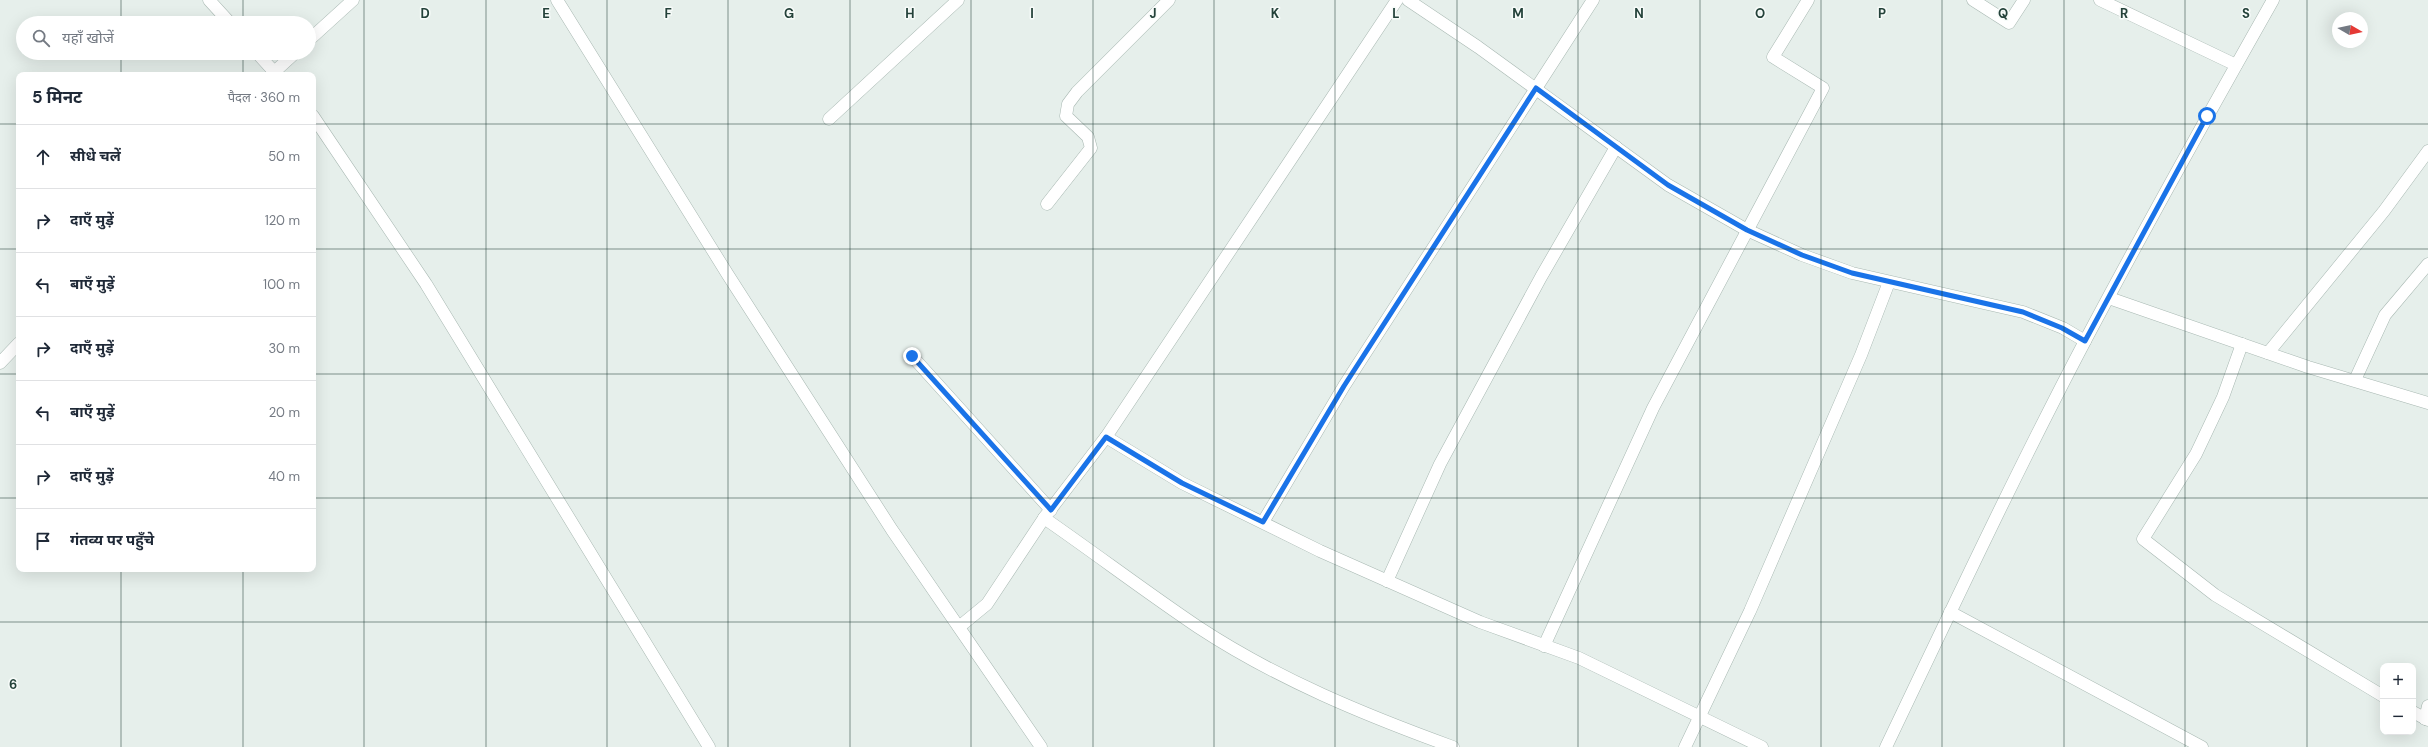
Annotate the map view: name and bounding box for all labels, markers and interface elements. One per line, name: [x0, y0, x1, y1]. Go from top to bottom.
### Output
text: D: [420, 5, 430, 22]
text: E: [542, 5, 550, 22]
text: F: [664, 5, 672, 22]
text: G: [784, 5, 794, 22]
text: H: [905, 5, 915, 22]
text: I: [1030, 5, 1034, 22]
text: J: [1149, 5, 1157, 22]
text: K: [1271, 5, 1280, 22]
text: L: [1392, 5, 1400, 22]
text: M: [1512, 5, 1524, 22]
text: N: [1634, 5, 1644, 22]
text: O: [1755, 5, 1765, 22]
text: P: [1878, 5, 1886, 22]
text: Q: [1998, 5, 2008, 22]
text: R: [2120, 5, 2128, 22]
text: S: [2242, 5, 2250, 22]
north arrow: [2332, 12, 2368, 48]
search box: [16, 16, 316, 60]
icon: search: [30, 27, 52, 49]
text: यहाँ खोजें: [62, 28, 114, 48]
text: 5 मिनट: [32, 86, 82, 108]
text: पैदल · 360 m: [228, 89, 300, 106]
route start: [2198, 107, 2216, 125]
icon: ahead: [32, 146, 54, 168]
text: सीधे चलें: [70, 146, 121, 166]
text: 50 m: [268, 148, 300, 165]
icon: right: [32, 210, 54, 232]
text: दाएँ मुड़ें: [70, 210, 114, 230]
text: 120 m: [265, 212, 300, 229]
icon: left: [32, 274, 54, 296]
text: बाएँ मुड़ें: [70, 274, 115, 294]
text: 100 m: [263, 276, 300, 293]
icon: right: [32, 338, 54, 360]
text: दाएँ मुड़ें: [70, 338, 114, 358]
text: 30 m: [268, 340, 300, 357]
route end: [903, 347, 921, 365]
icon: left: [32, 402, 54, 424]
text: बाएँ मुड़ें: [70, 402, 115, 422]
text: 20 m: [269, 404, 300, 421]
icon: right: [32, 466, 54, 488]
text: दाएँ मुड़ें: [70, 466, 114, 486]
text: 40 m: [268, 468, 300, 485]
icon: arrive: [32, 530, 54, 552]
text: गंतव्य पर पहुँचे: [70, 530, 154, 550]
map controls: [2380, 663, 2416, 735]
button: +: [2380, 663, 2416, 699]
text: 6: [9, 676, 17, 693]
button: −: [2380, 699, 2416, 735]

